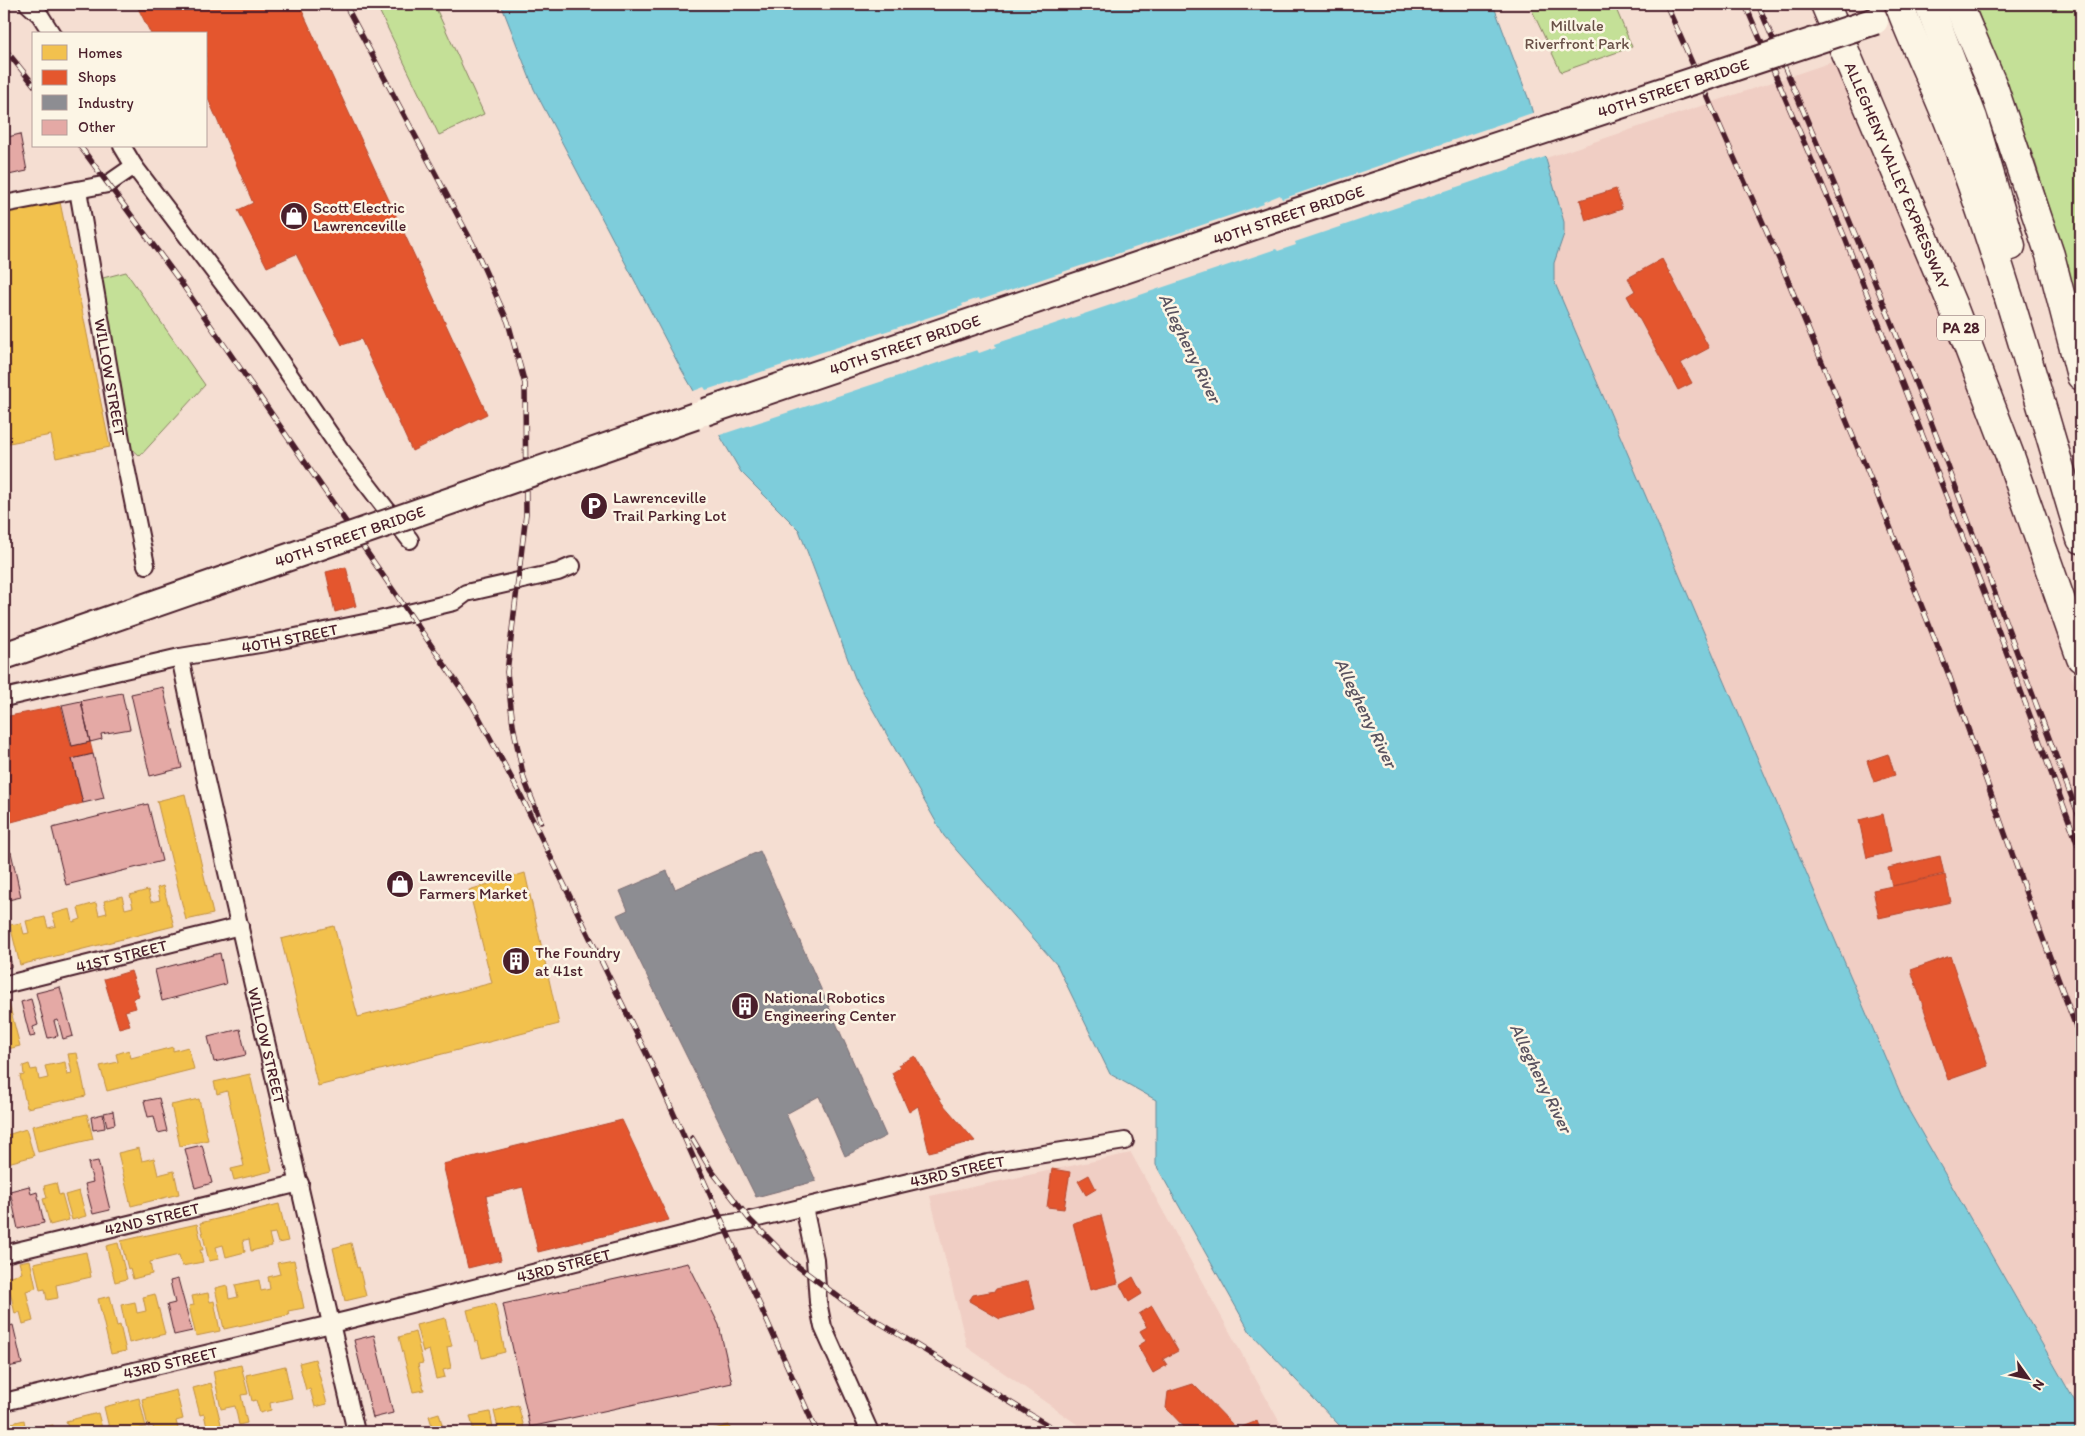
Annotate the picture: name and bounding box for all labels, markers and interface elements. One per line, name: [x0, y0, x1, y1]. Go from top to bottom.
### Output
park label: Millvale Riverfront Park: [1525, 16, 1629, 53]
legend: [32, 32, 208, 148]
text: Homes: [78, 44, 123, 62]
street label: 40TH STREET BRIDGE: [1595, 54, 1751, 121]
street label: ALLEGHENY VALLEY EXPRESSWAY: [1841, 59, 1954, 292]
text: Shops: [78, 68, 117, 86]
text: Industry: [78, 94, 134, 112]
text: Other: [78, 118, 115, 136]
street label: 40TH STREET BRIDGE: [1211, 181, 1367, 249]
place label: Scott Electric Lawrenceville: [313, 198, 406, 235]
shop icon: Scott Electric Lawrenceville: [279, 201, 309, 231]
water label: Allegheny River: [1154, 290, 1227, 408]
street label: 40TH STREET BRIDGE: [827, 310, 983, 379]
road number: PA 28: [1937, 316, 1985, 340]
street label: WILLOW STREET: [91, 317, 130, 438]
place label: Lawrenceville Trail Parking Lot: [613, 488, 726, 525]
parking icon: Lawrenceville Trail Parking Lot: [579, 491, 609, 521]
street label: 40TH STREET BRIDGE: [272, 501, 428, 571]
street label: 40TH STREET: [240, 619, 340, 656]
water label: Allegheny River: [1330, 655, 1403, 773]
place label: Lawrenceville Farmers Market: [419, 866, 528, 903]
shop icon: Lawrenceville Farmers Market: [385, 869, 415, 899]
street label: 41ST STREET: [74, 935, 169, 976]
place label: The Foundry at 41st: [535, 943, 621, 980]
building icon: The Foundry at 41st: [501, 946, 531, 976]
street label: WILLOW STREET: [244, 985, 290, 1106]
place label: National Robotics Engineering Center: [764, 988, 897, 1025]
building icon: National Robotics Engineering Center: [730, 991, 760, 1021]
water label: Allegheny River: [1505, 1020, 1578, 1138]
street label: 43RD STREET: [908, 1151, 1006, 1191]
street label: 42ND STREET: [102, 1198, 201, 1239]
street label: 43RD STREET: [514, 1244, 613, 1286]
street label: 43RD STREET: [121, 1342, 219, 1383]
north arrow: [2002, 1354, 2052, 1404]
text: N: [2029, 1376, 2048, 1393]

